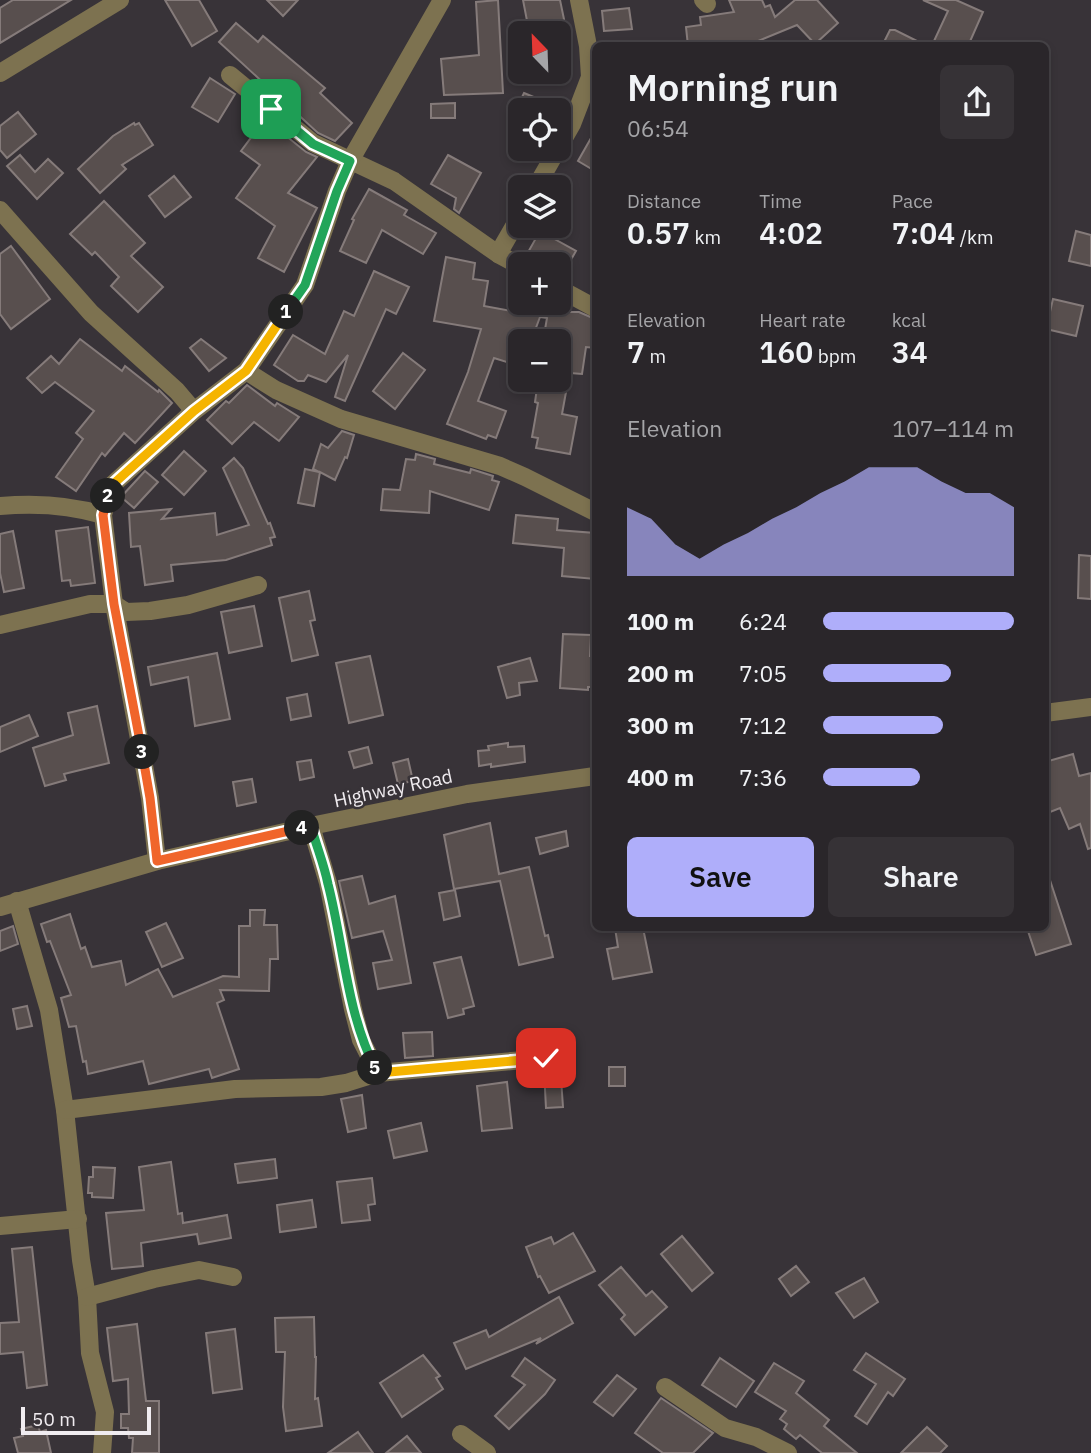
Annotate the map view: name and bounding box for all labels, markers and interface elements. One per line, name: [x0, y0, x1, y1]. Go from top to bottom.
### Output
north arrow: [508, 21, 570, 84]
map controls: [508, 21, 571, 392]
text: Morning run: [627, 62, 839, 111]
button: share: [940, 65, 1014, 139]
pin: [241, 79, 301, 139]
icon: arrive: [252, 90, 290, 128]
button: locate: [508, 98, 571, 161]
text: 06:54: [627, 113, 689, 143]
button: layers: [508, 175, 571, 238]
text: Distance: [627, 189, 701, 213]
text: Time: [759, 189, 802, 213]
text: Pace: [892, 189, 933, 213]
text: 0.57: [627, 213, 690, 252]
text: 4:02: [759, 213, 823, 252]
text: 7:04: [892, 213, 955, 252]
text: km: [690, 225, 721, 249]
text: /km: [955, 225, 994, 249]
button: +: [508, 252, 571, 315]
pin: 1: [268, 294, 304, 330]
text: 1: [280, 299, 291, 323]
text: Elevation: [627, 308, 706, 332]
text: Heart rate: [759, 308, 846, 332]
text: kcal: [892, 308, 926, 332]
button: −: [508, 329, 571, 392]
text: 7: [627, 332, 645, 371]
text: 160: [759, 332, 813, 371]
text: 34: [892, 332, 928, 371]
text: m: [645, 344, 666, 368]
text: bpm: [813, 344, 856, 368]
text: Elevation: [627, 413, 722, 443]
text: 107–114 m: [892, 413, 1014, 443]
pin: 2: [90, 478, 126, 514]
text: 2: [102, 483, 113, 507]
text: 100 m: [627, 606, 694, 636]
text: 6:24: [739, 606, 787, 636]
text: 200 m: [627, 658, 694, 688]
text: 7:05: [739, 658, 787, 688]
text: 300 m: [627, 710, 694, 740]
text: 7:12: [739, 710, 787, 740]
pin: 3: [124, 734, 160, 770]
text: 3: [136, 739, 147, 763]
text: 400 m: [627, 762, 694, 792]
text: 7:36: [739, 762, 787, 792]
street label: Highway Road: [331, 764, 455, 812]
pin: 4: [284, 810, 320, 846]
text: 4: [296, 815, 307, 839]
button: Save: [627, 837, 814, 917]
button: Share: [828, 837, 1014, 917]
pin: [516, 1028, 576, 1088]
icon: check: [527, 1039, 565, 1077]
pin: 5: [358, 1050, 392, 1086]
text: 5: [369, 1055, 380, 1079]
scale bar: [21, 1404, 150, 1436]
text: 50 m: [32, 1407, 76, 1431]

